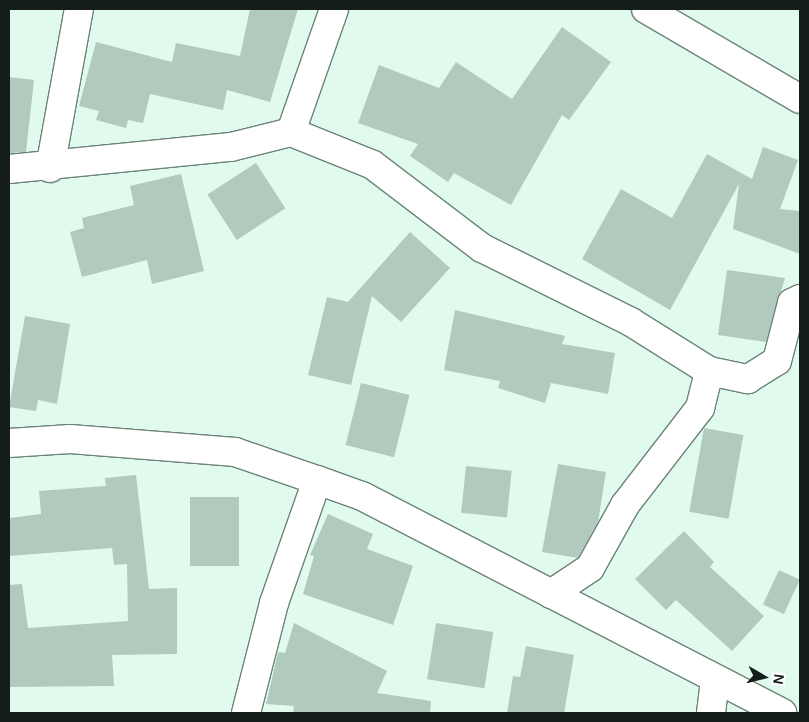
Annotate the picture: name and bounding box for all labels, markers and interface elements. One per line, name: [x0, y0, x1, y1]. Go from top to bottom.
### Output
north arrow: [739, 652, 789, 702]
text: N: [770, 673, 787, 685]

